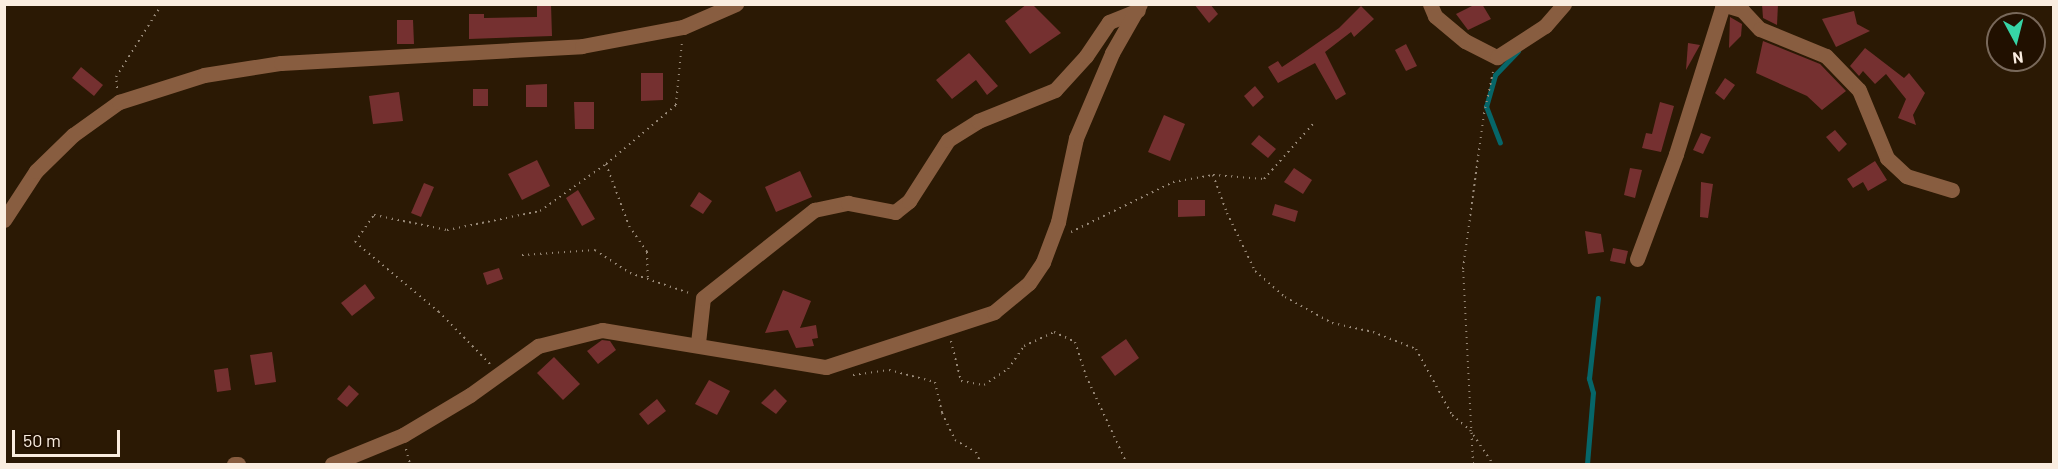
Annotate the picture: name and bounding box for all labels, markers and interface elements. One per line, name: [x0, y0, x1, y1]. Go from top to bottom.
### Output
north arrow: [1986, 12, 2046, 72]
text: N: [2012, 48, 2024, 68]
scale bar: [15, 418, 123, 456]
text: 50 m: [23, 429, 61, 451]

